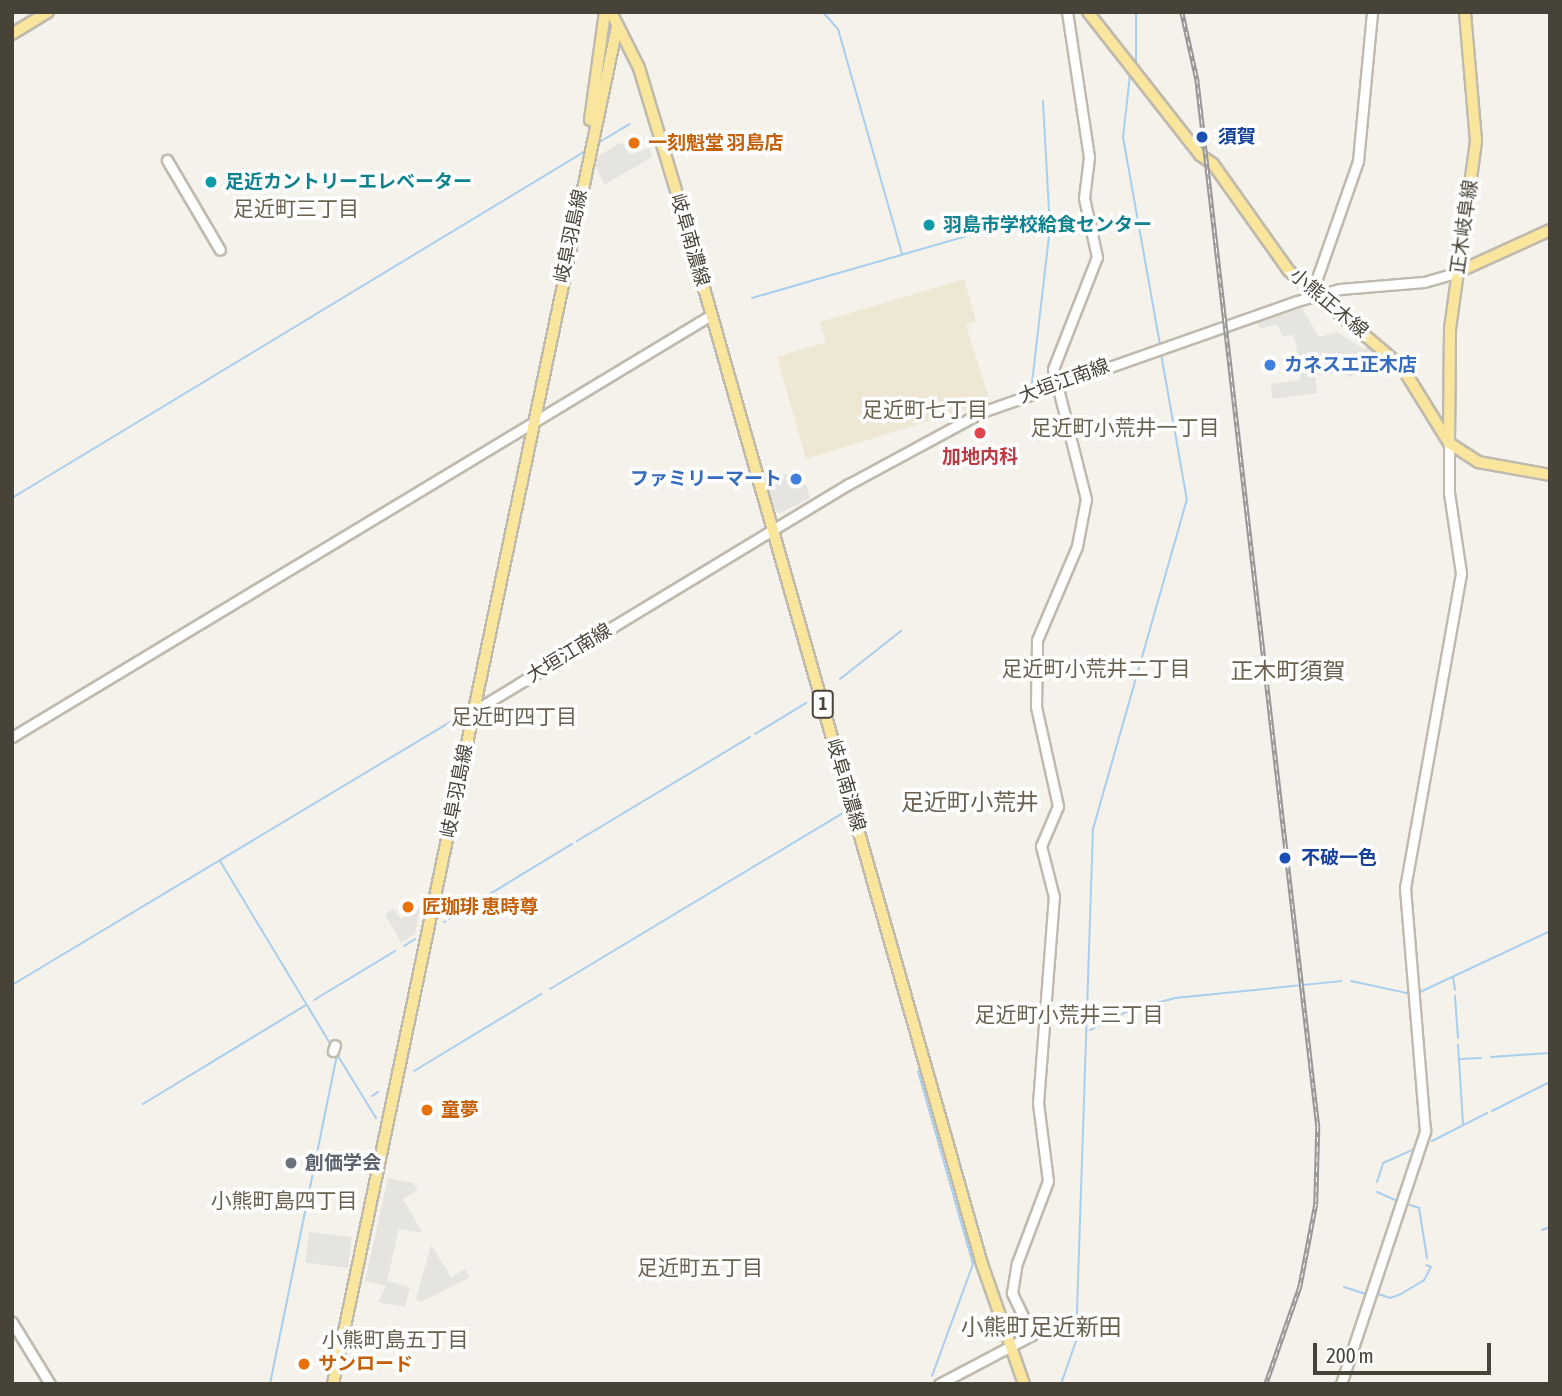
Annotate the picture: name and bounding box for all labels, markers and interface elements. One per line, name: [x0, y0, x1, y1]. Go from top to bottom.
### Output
place label: 須賀: [1218, 126, 1256, 148]
marker: 須賀: [1192, 127, 1212, 147]
place label: 一刻魁堂 羽島店: [648, 132, 784, 154]
marker: 一刻魁堂 羽島店: [626, 135, 642, 151]
place label: 足近カントリーエレベーター: [225, 171, 472, 193]
marker: 足近カントリーエレベーター: [203, 174, 219, 190]
street label: 正木岐阜線: [1446, 178, 1482, 276]
street label: 岐阜羽島線: [550, 187, 592, 285]
street label: 岐阜南濃線: [666, 191, 714, 289]
district label: 足近町三丁目: [233, 195, 359, 221]
place label: 羽島市学校給食センター: [943, 214, 1152, 236]
marker: 羽島市学校給食センター: [921, 217, 937, 233]
street label: 小熊正木線: [1285, 264, 1373, 342]
street label: 大垣江南線: [1015, 354, 1113, 408]
place label: カネスエ正木店: [1284, 354, 1417, 376]
marker: カネスエ正木店: [1262, 357, 1278, 373]
district label: 足近町七丁目: [862, 396, 988, 422]
district label: 足近町小荒井一丁目: [1031, 414, 1219, 440]
marker: 加地内科: [970, 423, 990, 443]
place label: 加地内科: [942, 446, 1018, 468]
place label: ファミリーマート: [630, 468, 782, 490]
marker: ファミリーマート: [788, 471, 804, 487]
street label: 大垣江南線: [522, 619, 616, 687]
district label: 足近町小荒井二丁目: [1002, 655, 1190, 681]
district label: 正木町須賀: [1231, 657, 1345, 685]
road number: 1: [811, 690, 835, 718]
district label: 足近町四丁目: [451, 703, 577, 729]
street label: 岐阜南濃線: [822, 736, 870, 834]
street label: 岐阜羽島線: [437, 742, 477, 840]
district label: 足近町小荒井: [901, 788, 1039, 816]
place label: 不破一色: [1301, 847, 1377, 869]
marker: 不破一色: [1275, 848, 1295, 868]
place label: 匠珈琲 恵時尊: [422, 896, 539, 918]
marker: 匠珈琲 恵時尊: [400, 899, 416, 915]
district label: 足近町小荒井三丁目: [975, 1001, 1163, 1027]
place label: 童夢: [441, 1099, 479, 1121]
marker: 童夢: [419, 1102, 435, 1118]
place label: 創価学会: [305, 1152, 381, 1174]
marker: 創価学会: [283, 1155, 299, 1171]
district label: 小熊町島四丁目: [211, 1187, 357, 1213]
district label: 足近町五丁目: [637, 1254, 763, 1280]
district label: 小熊町足近新田: [961, 1313, 1121, 1341]
district label: 小熊町島五丁目: [322, 1326, 468, 1352]
scale bar: [1317, 1330, 1496, 1374]
text: 200 m: [1326, 1343, 1374, 1367]
place label: サンロード: [318, 1353, 413, 1375]
marker: サンロード: [296, 1356, 312, 1372]

